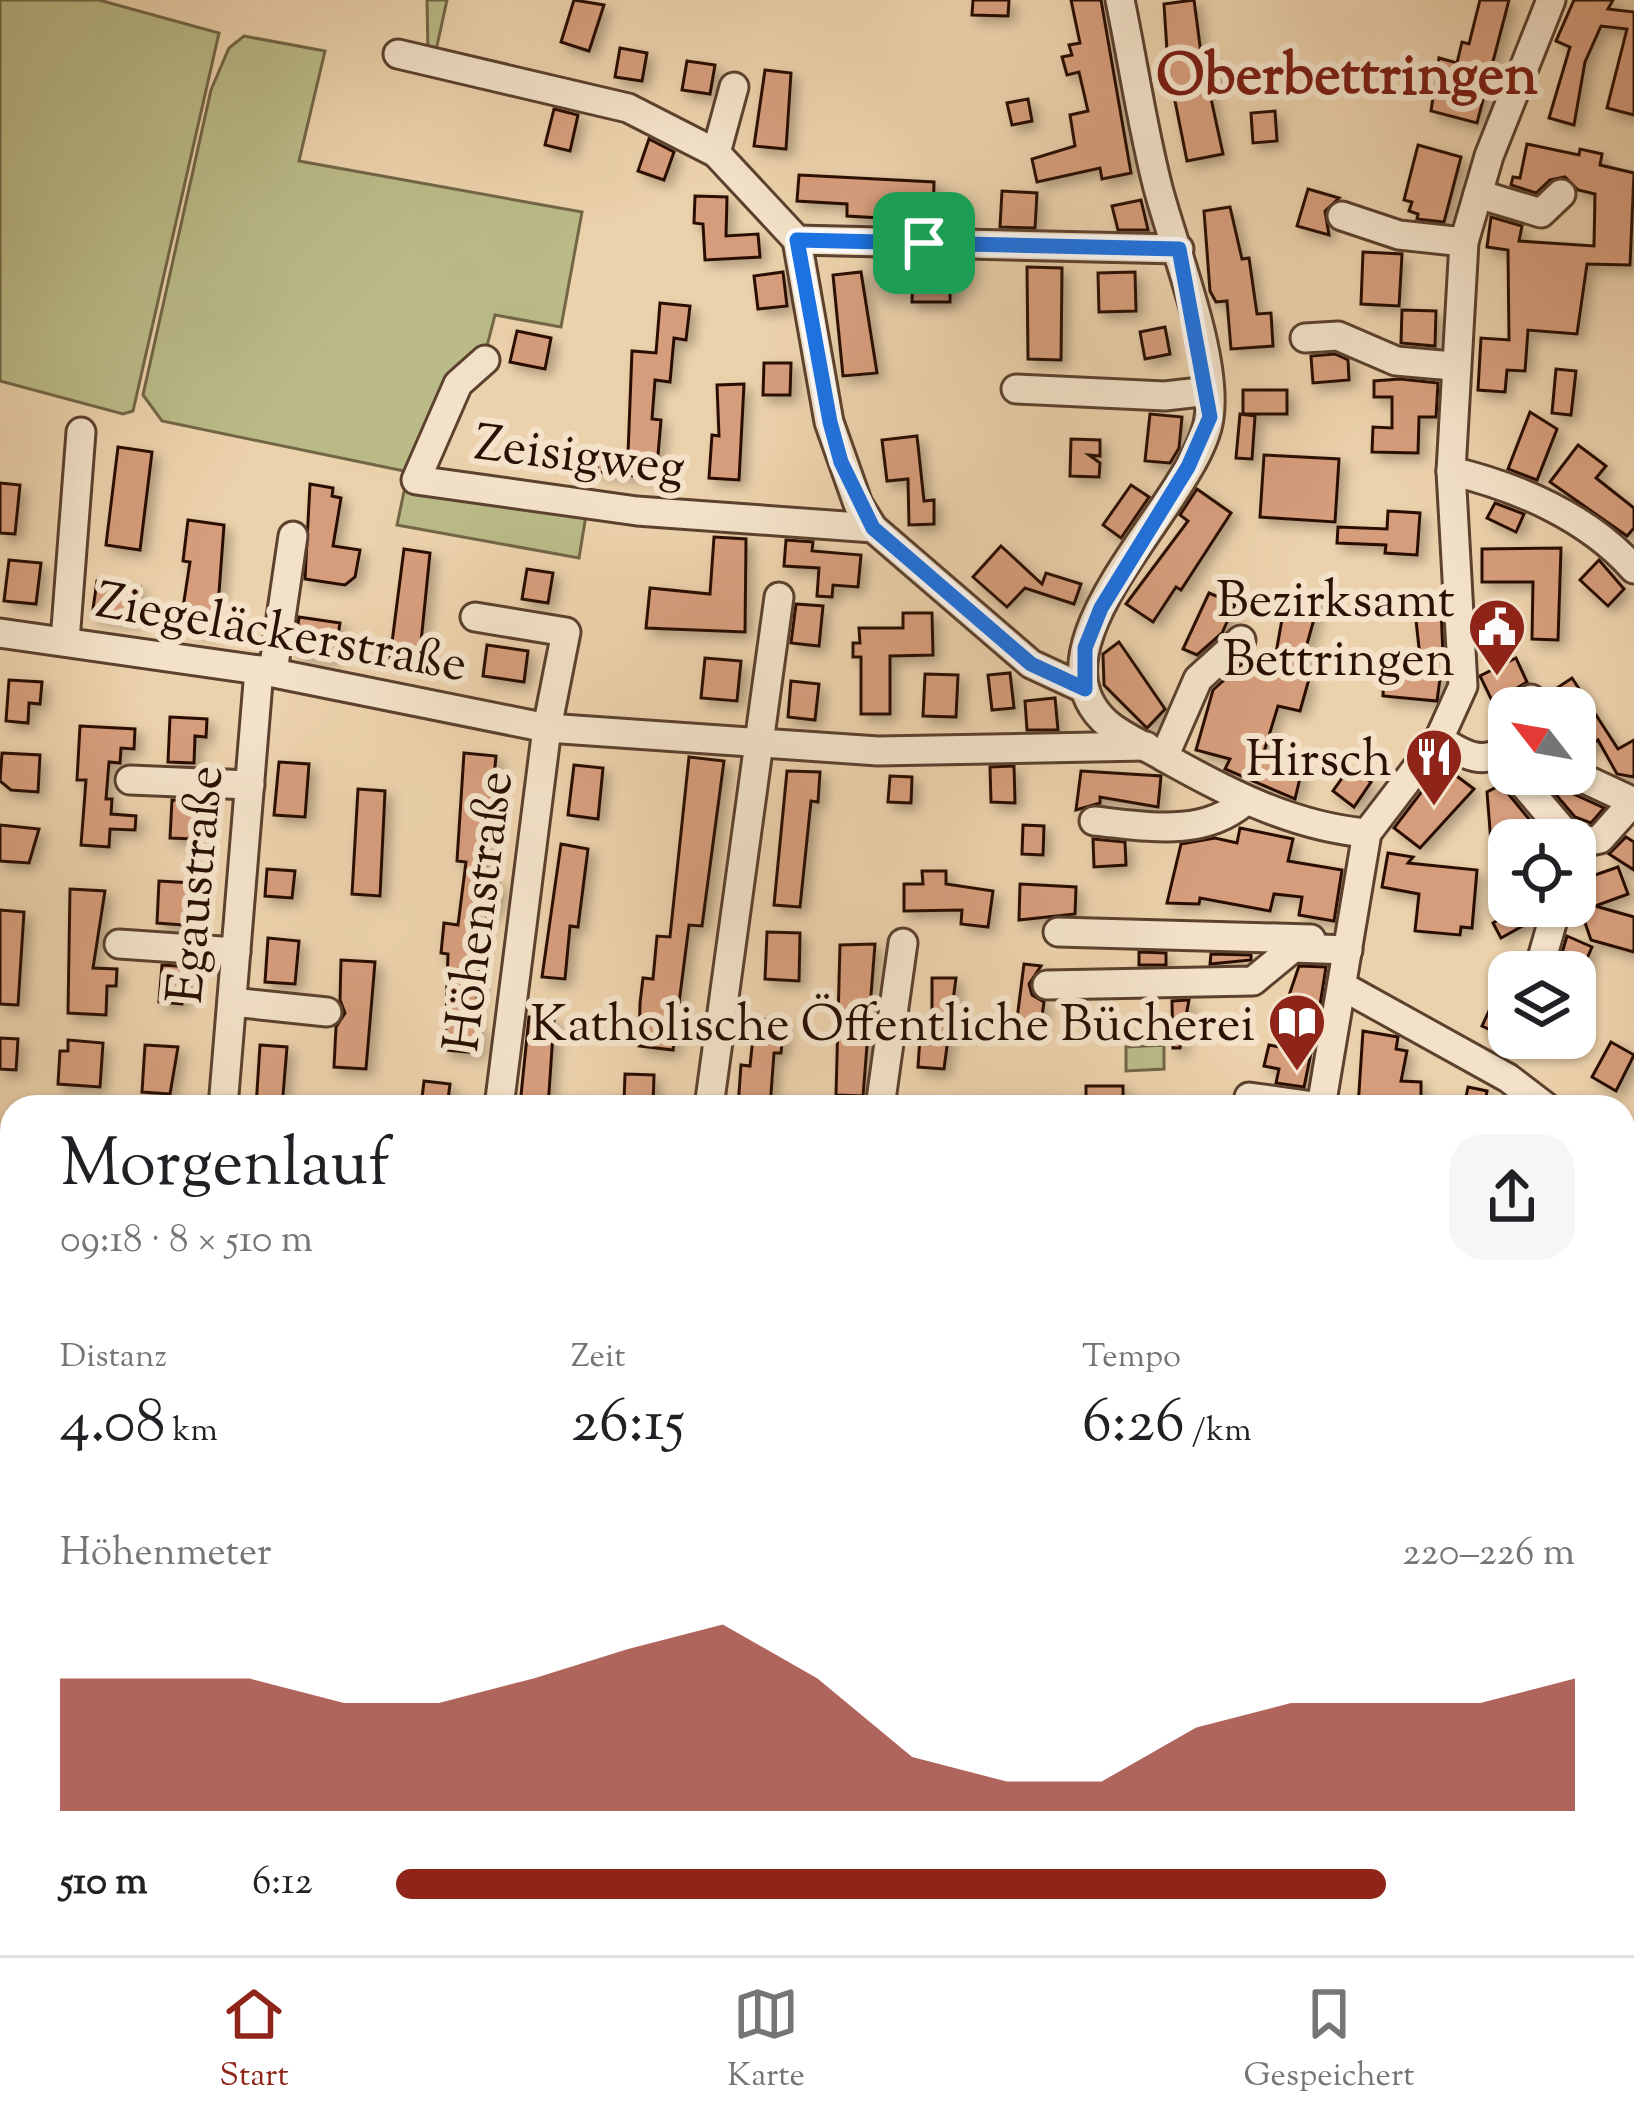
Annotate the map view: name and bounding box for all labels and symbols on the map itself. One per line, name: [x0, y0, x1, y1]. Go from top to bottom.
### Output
district label: Oberbettringen: [1156, 38, 1538, 120]
pin: [873, 192, 975, 294]
street label: Zeisigweg: [470, 409, 689, 508]
street label: Ziegeläckerstraße: [90, 567, 472, 704]
place label: Bezirksamt Bettringen: [1216, 567, 1455, 699]
public building icon: Bezirksamt Bettringen: [1466, 596, 1528, 678]
north arrow: [1488, 687, 1596, 795]
place label: Hirsch: [1246, 726, 1392, 799]
restaurant icon: Hirsch: [1403, 726, 1465, 808]
street label: Egaustraße: [152, 762, 245, 1007]
street label: Höhenstraße: [428, 767, 535, 1056]
place label: Katholische Öffentliche Bücherei: [530, 991, 1255, 1064]
library icon: Katholische Öffentliche Bücherei: [1266, 991, 1328, 1073]

